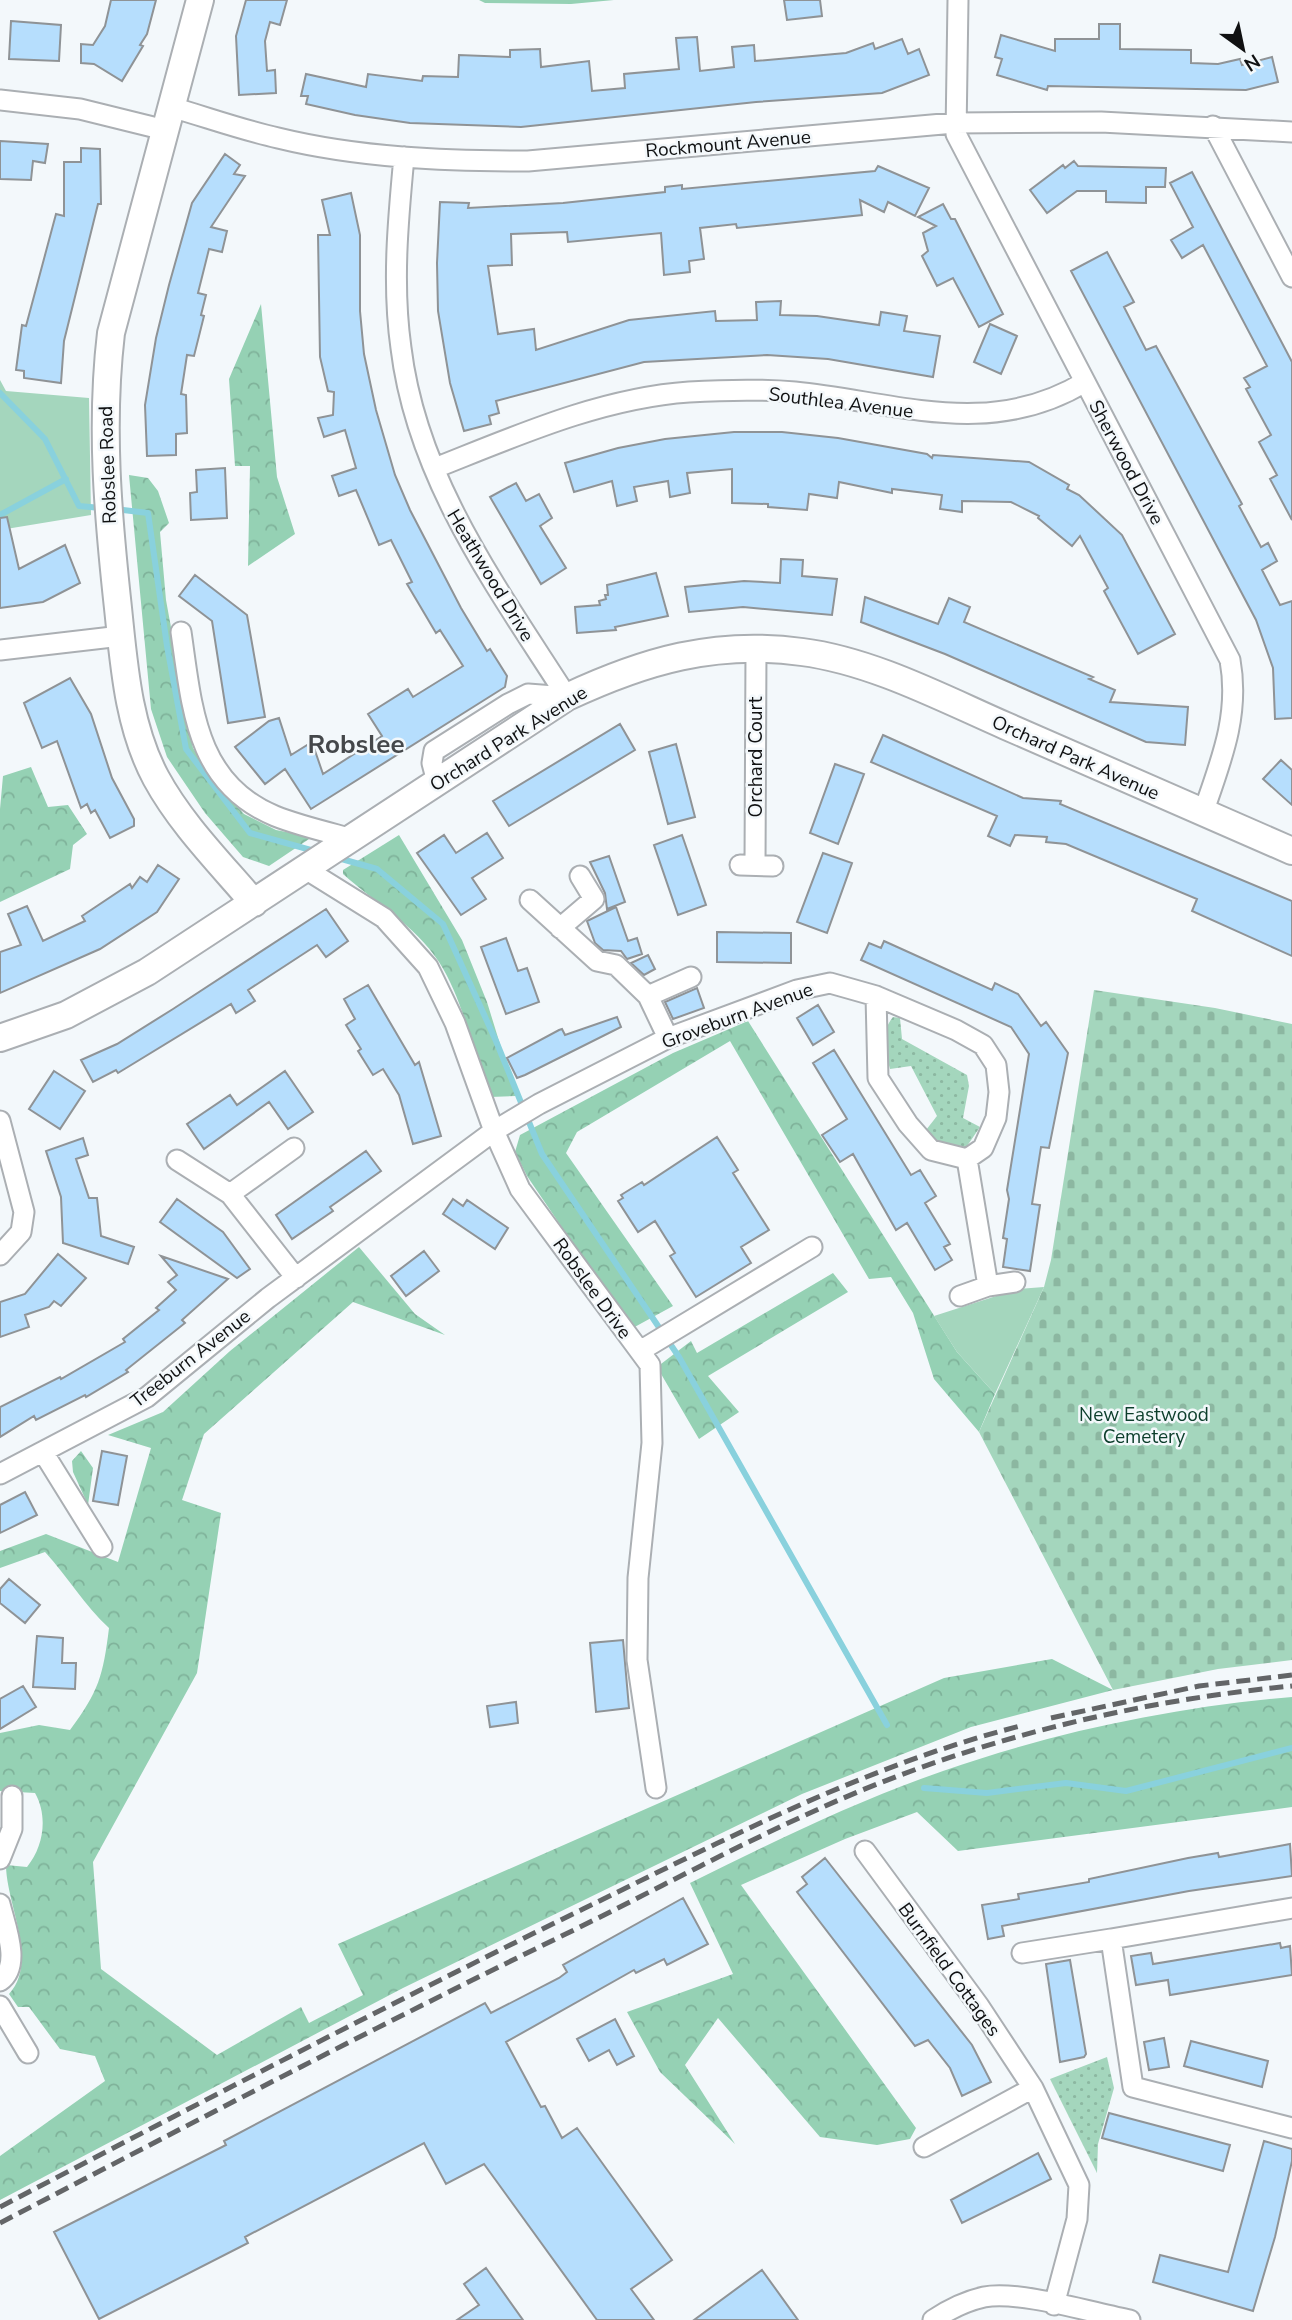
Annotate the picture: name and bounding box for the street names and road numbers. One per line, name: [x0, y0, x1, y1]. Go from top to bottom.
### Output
street label: Rockmount Avenue: [644, 124, 812, 164]
street label: Southlea Avenue: [767, 381, 915, 425]
street label: Sherwood Drive: [1082, 395, 1170, 529]
street label: Robslee Road: [93, 405, 123, 524]
street label: Heathwood Drive: [440, 505, 540, 646]
street label: Orchard Park Avenue: [425, 680, 592, 798]
street label: Orchard Court: [743, 696, 769, 817]
street label: Orchard Park Avenue: [988, 709, 1164, 807]
street label: Groveburn Avenue: [658, 976, 817, 1055]
street label: Robslee Drive: [547, 1233, 638, 1344]
street label: Treeburn Avenue: [125, 1304, 256, 1414]
street label: Burnfield Cottages: [892, 1897, 1007, 2042]

